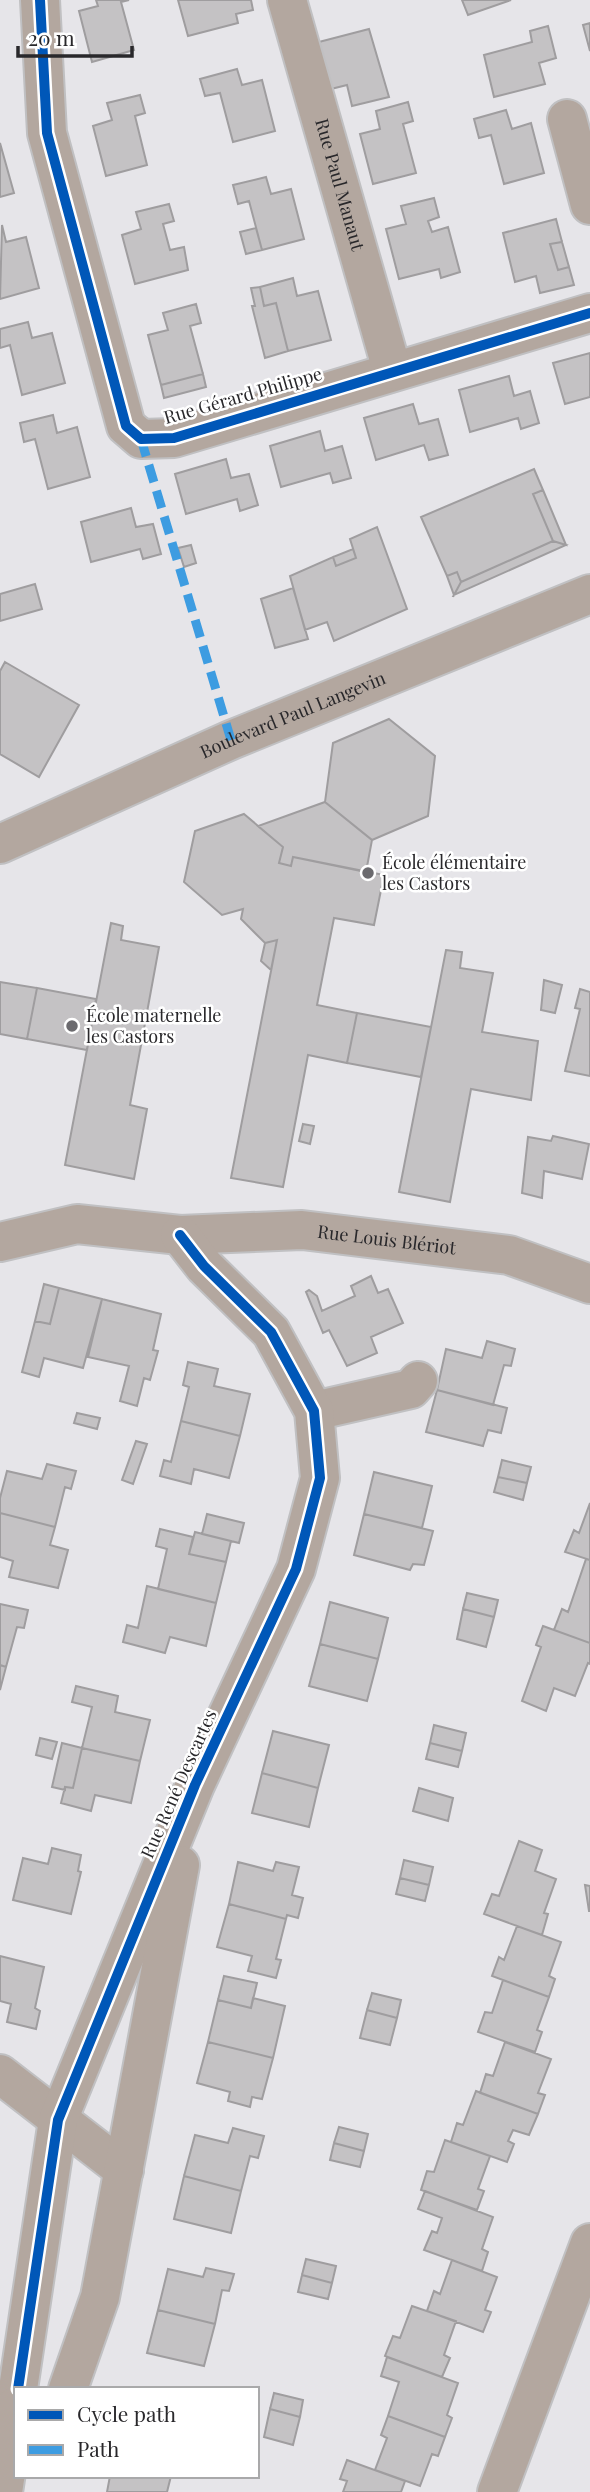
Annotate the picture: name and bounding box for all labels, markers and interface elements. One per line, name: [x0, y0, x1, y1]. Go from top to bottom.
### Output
scale bar: [18, 14, 131, 58]
text: 20 m: [28, 23, 75, 51]
street label: Rue Paul Manaut: [310, 116, 371, 254]
street label: Rue Gérard Philippe: [161, 361, 325, 429]
street label: Boulevard Paul Langevin: [196, 665, 389, 763]
place label: École élémentaire les Castors: [382, 850, 526, 895]
marker: École élémentaire les Castors: [360, 865, 376, 881]
place label: École maternelle les Castors: [86, 1003, 221, 1048]
marker: École maternelle les Castors: [64, 1018, 80, 1034]
street label: Rue Louis Blériot: [316, 1219, 458, 1260]
street label: Rue René Descartes: [135, 1706, 222, 1862]
legend: [14, 2387, 259, 2478]
text: Cycle path: [77, 2399, 177, 2427]
text: Path: [77, 2434, 120, 2462]

